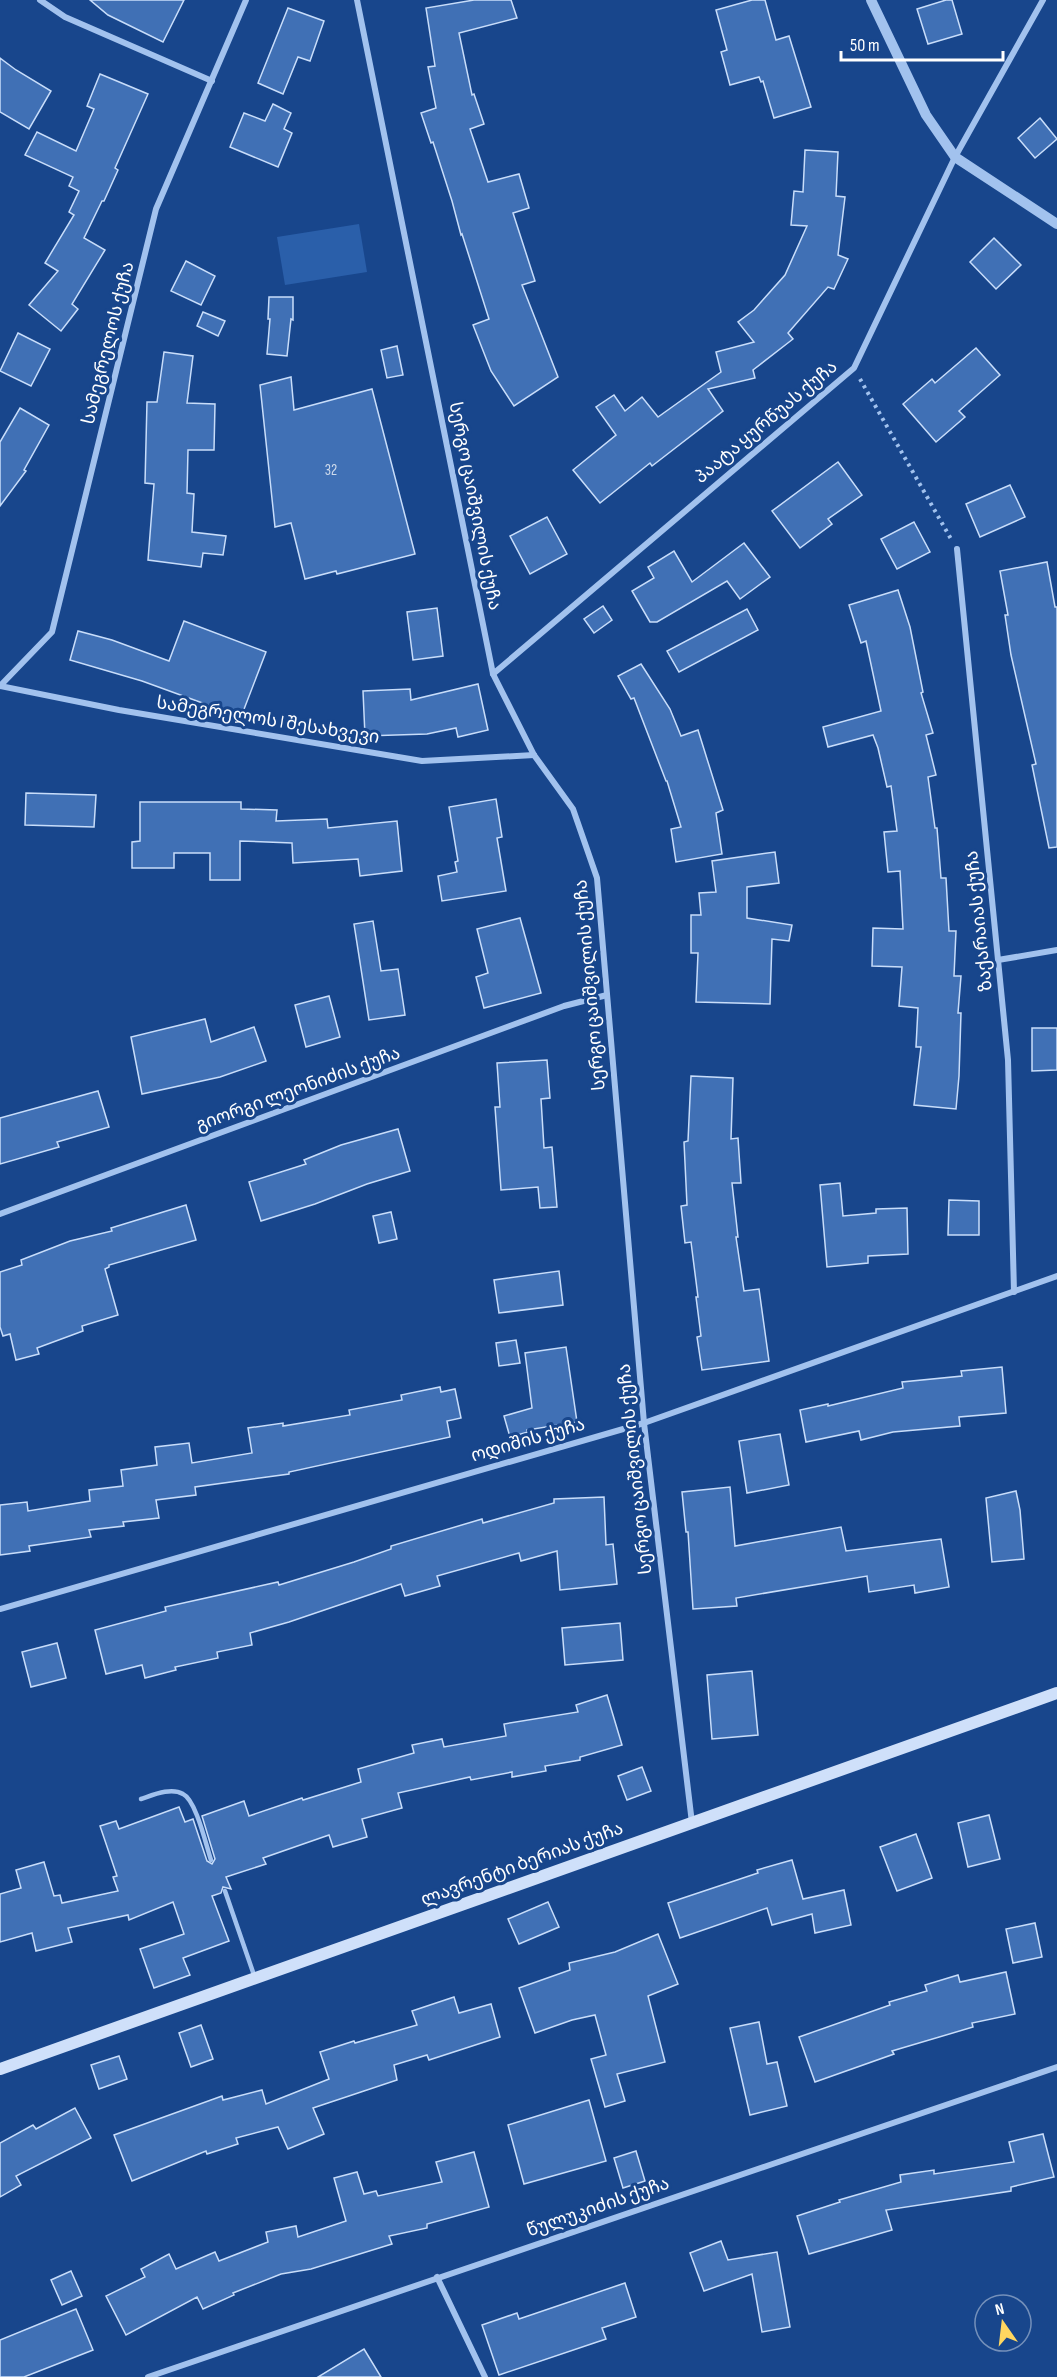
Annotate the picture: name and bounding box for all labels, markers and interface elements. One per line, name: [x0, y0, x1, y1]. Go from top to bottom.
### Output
scale bar: [841, 24, 1003, 62]
text: 50 m: [850, 35, 880, 56]
street label: სამეგრელოს ქუჩა: [78, 259, 138, 427]
street label: პაატა ყურწუას ქუჩა: [690, 356, 842, 488]
street label: სერგო ცაიშვილის ქუჩა: [444, 400, 506, 612]
house number: 32: [325, 461, 337, 480]
street label: სამეგრელოს I შესახვევი: [155, 692, 381, 748]
street label: ზაქარაიას ქუჩა: [961, 850, 997, 992]
street label: სერგო ცაიშვილის ქუჩა: [570, 879, 610, 1091]
street label: გიორგი ლეონიძის ქუჩა: [193, 1042, 403, 1136]
street label: სერგო ცაიშვილის ქუჩა: [613, 1363, 657, 1575]
street label: ოდიშის ქუჩა: [469, 1414, 587, 1466]
street label: ლავრენტი ბერიას ქუჩა: [418, 1818, 626, 1910]
street label: წულუკიძის ქუჩა: [524, 2173, 672, 2241]
north arrow: [973, 2293, 1033, 2353]
text: N: [993, 2300, 1006, 2320]

